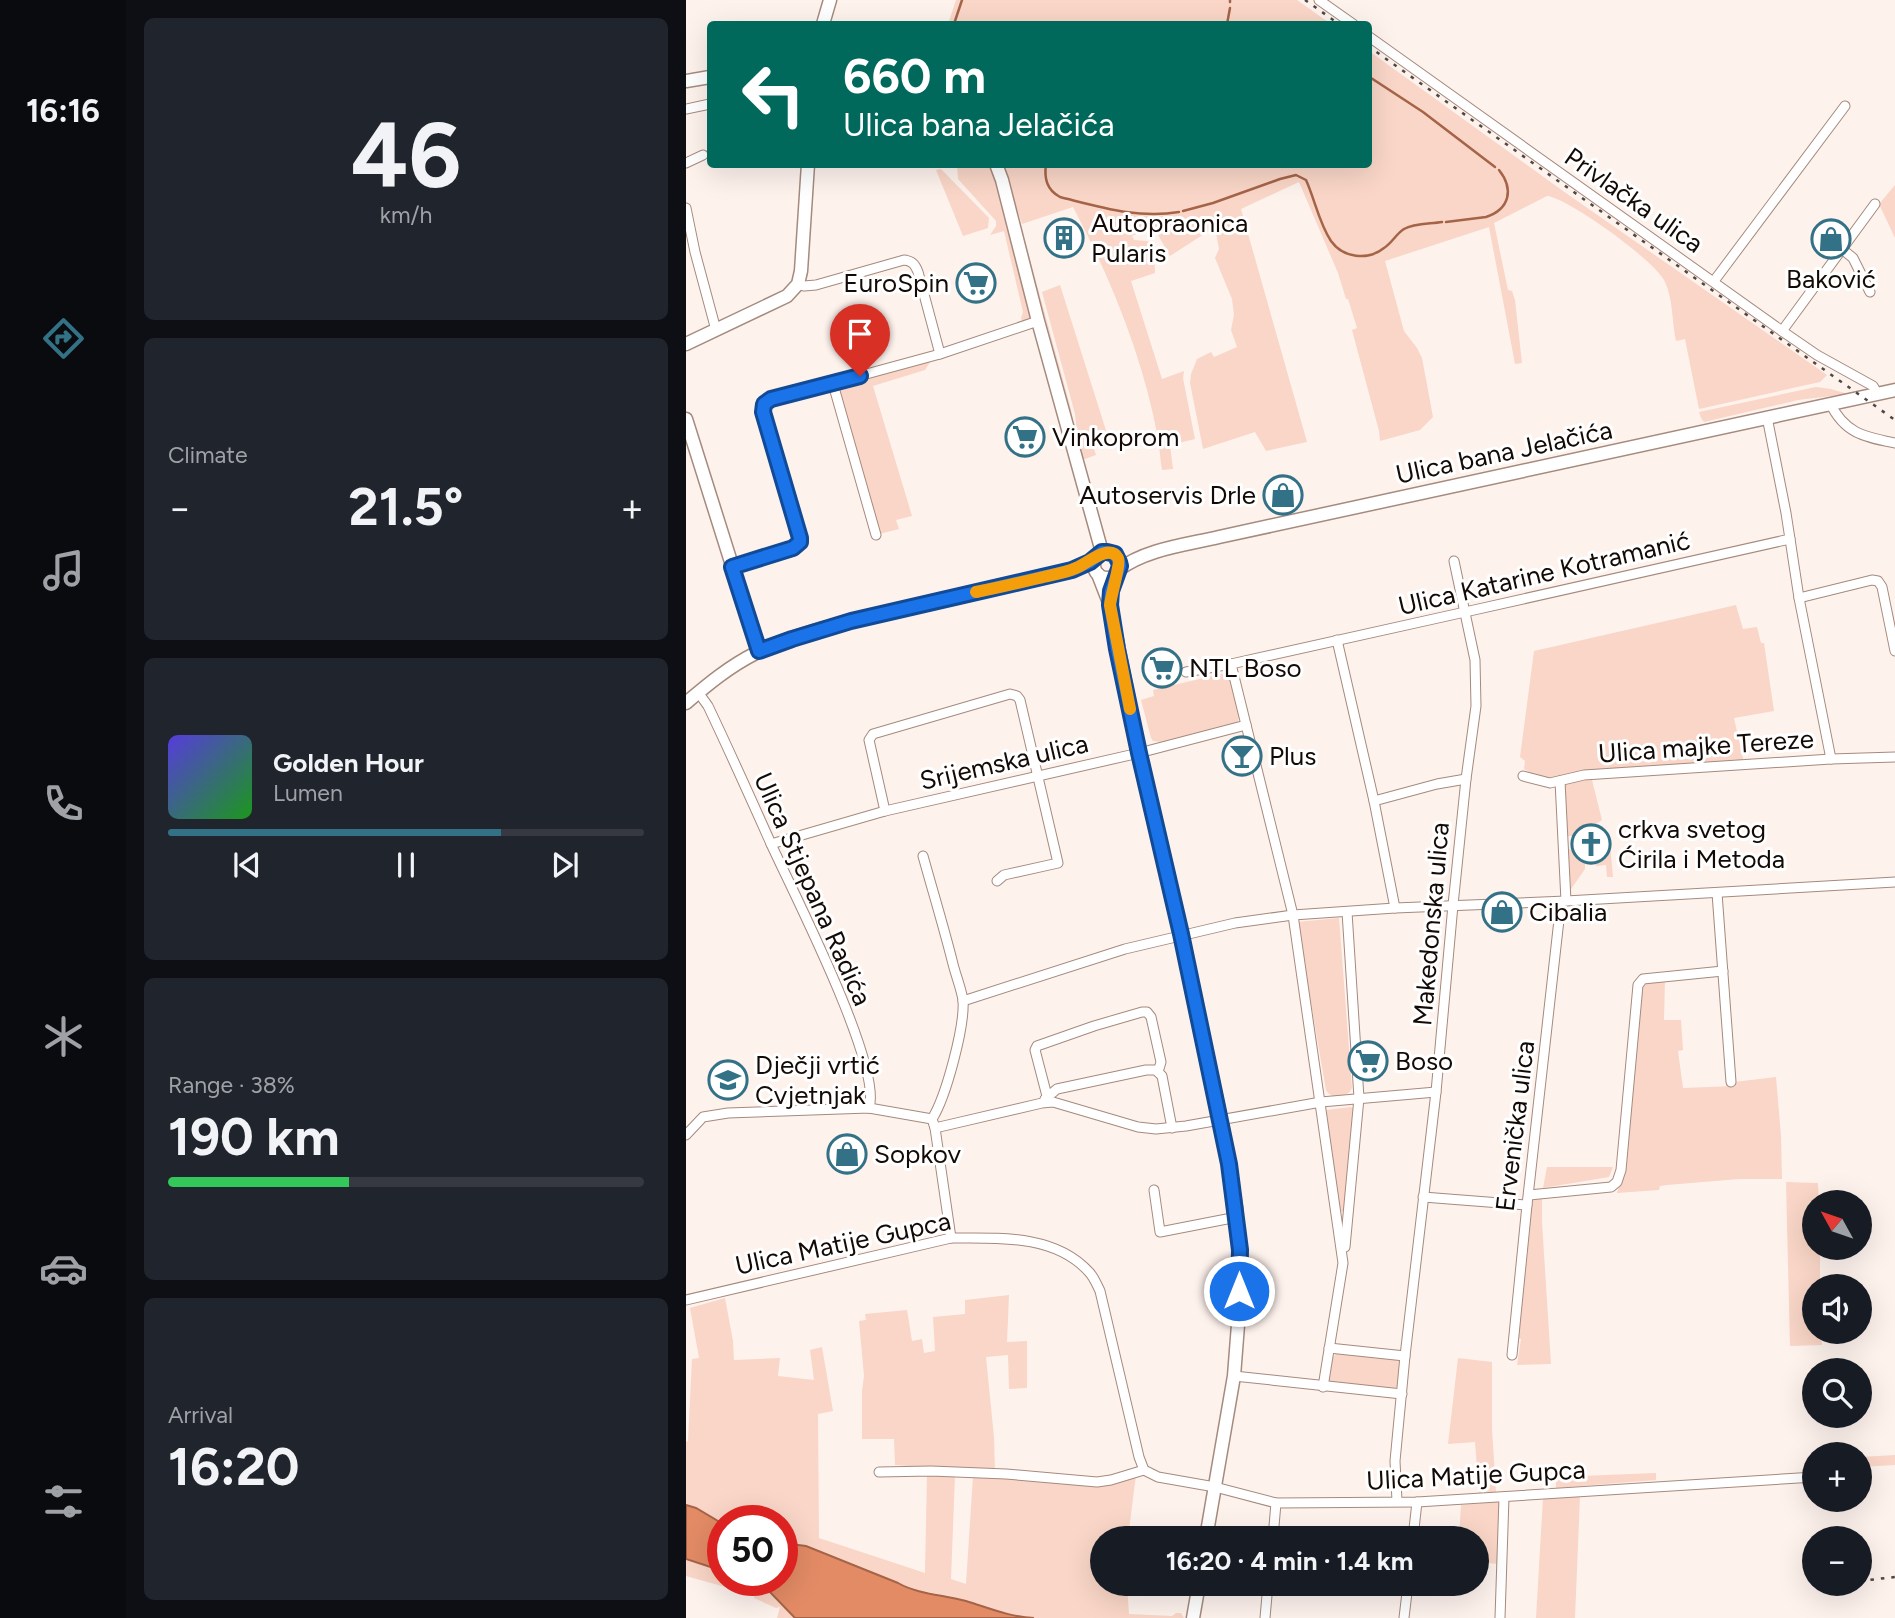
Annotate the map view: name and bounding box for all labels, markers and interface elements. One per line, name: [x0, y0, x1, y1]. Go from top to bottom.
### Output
text: 660 m: [843, 46, 986, 105]
icon: left: [728, 49, 819, 140]
text: 16:16: [26, 92, 100, 130]
text: 46: [351, 101, 461, 210]
text: Ulica bana Jelačića: [843, 106, 1114, 144]
street label: Privlačka ulica: [1558, 140, 1710, 260]
text: km/h: [380, 201, 432, 229]
place label: Autopraonica Pularis: [1091, 207, 1248, 269]
building icon: Autopraonica Pularis: [1043, 217, 1085, 259]
shop icon: Baković: [1810, 218, 1852, 260]
supermarket icon: EuroSpin: [955, 262, 997, 304]
place label: Baković: [1786, 263, 1876, 295]
place label: EuroSpin: [843, 267, 949, 299]
pin: [830, 304, 890, 376]
icon: directions: [39, 314, 88, 363]
icon: arrive: [841, 315, 879, 353]
street label: Ulica bana Jelačića: [1393, 413, 1615, 491]
supermarket icon: Vinkoprom: [1004, 416, 1046, 458]
place label: Vinkoprom: [1052, 421, 1179, 453]
text: Climate: [168, 441, 247, 469]
shop icon: Autoservis Drle: [1262, 474, 1304, 516]
text: 21.5°: [349, 476, 463, 538]
place label: Autoservis Drle: [1079, 479, 1256, 511]
text: −: [168, 485, 192, 531]
text: +: [620, 485, 644, 531]
street label: Ulica Katarine Kotramanić: [1395, 524, 1693, 622]
icon: music: [39, 546, 88, 595]
supermarket icon: NTL Boso: [1141, 647, 1183, 689]
place label: NTL Boso: [1189, 652, 1302, 684]
street label: Ulica majke Tereze: [1597, 723, 1815, 769]
street label: Srijemska ulica: [917, 727, 1091, 797]
bar icon: Plus: [1221, 735, 1263, 777]
place label: Plus: [1269, 740, 1316, 772]
text: Golden Hour: [273, 747, 424, 779]
street label: Ulica Stjepana Radića: [747, 767, 879, 1011]
icon: phone: [39, 779, 88, 828]
text: Lumen: [273, 779, 343, 807]
place label: crkva svetog Ćirila i Metoda: [1618, 813, 1785, 875]
street label: Makedonska ulica: [1406, 821, 1456, 1027]
church icon: crkva svetog Ćirila i Metoda: [1570, 823, 1612, 865]
icon: previous: [228, 846, 266, 884]
icon: pause: [387, 846, 425, 884]
icon: next: [546, 846, 584, 884]
shop icon: Cibalia: [1481, 891, 1523, 933]
place label: Cibalia: [1529, 896, 1607, 928]
icon: climate: [39, 1012, 88, 1061]
street label: Ervenička ulica: [1489, 1039, 1541, 1213]
supermarket icon: Boso: [1347, 1040, 1389, 1082]
place label: Boso: [1395, 1045, 1453, 1077]
place label: Dječji vrtić Cvjetnjak: [755, 1049, 880, 1111]
school or university icon: Dječji vrtić Cvjetnjak: [707, 1059, 749, 1101]
text: Range · 38%: [168, 1071, 295, 1099]
text: 190 km: [168, 1106, 340, 1168]
shop icon: Sopkov: [826, 1133, 868, 1175]
place label: Sopkov: [874, 1138, 961, 1170]
north arrow: [1802, 1190, 1872, 1260]
map controls: [1802, 1190, 1872, 1596]
street label: Ulica Matije Gupca: [732, 1205, 954, 1281]
icon: car: [39, 1244, 88, 1293]
position arrow: [1202, 1254, 1276, 1328]
button: sound: [1802, 1274, 1872, 1344]
button: search: [1802, 1358, 1872, 1428]
text: Arrival: [168, 1401, 233, 1429]
text: 16:20: [168, 1436, 300, 1498]
button: +: [1802, 1442, 1872, 1512]
street label: Ulica Matije Gupca: [1366, 1453, 1586, 1497]
icon: filters: [39, 1477, 88, 1526]
speed limit sign: 50: [707, 1505, 798, 1596]
button: −: [1802, 1526, 1872, 1596]
text: 16:20 · 4 min · 1.4 km: [1166, 1545, 1413, 1577]

